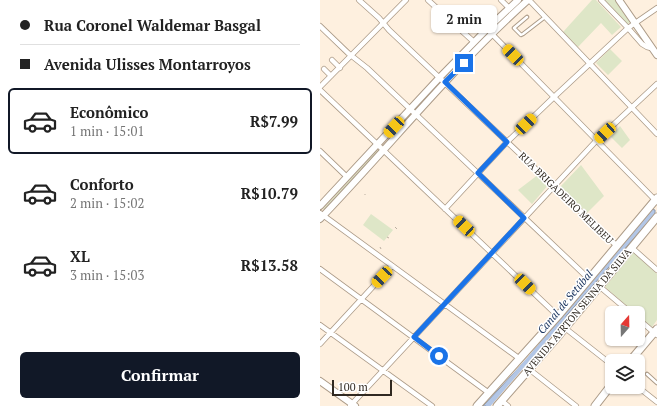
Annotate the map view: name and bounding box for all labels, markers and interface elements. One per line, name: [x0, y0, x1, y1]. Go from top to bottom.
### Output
callout: 2 min: [431, 5, 497, 33]
text: 2 min: [446, 10, 482, 28]
text: Rua Coronel Waldemar Basgal: [44, 15, 261, 35]
car: [500, 42, 526, 68]
text: Avenida Ulisses Montarroyos: [44, 54, 251, 74]
route end: [455, 54, 473, 72]
text: Econômico: [70, 102, 148, 122]
icon: car: [22, 103, 58, 139]
text: R$7.99: [250, 111, 298, 131]
car: [513, 111, 539, 137]
car: [381, 114, 407, 140]
car: [592, 120, 618, 146]
text: 1 min · 15:01: [70, 122, 144, 140]
street label: RUA BRIGADEIRO MELIBEU: [516, 149, 616, 247]
text: Conforto: [70, 174, 134, 194]
icon: car: [22, 175, 58, 211]
text: R$10.79: [241, 183, 298, 203]
text: 2 min · 15:02: [70, 194, 144, 212]
car: [451, 213, 477, 239]
street label: AVENIDA AYRTON SENNA DA SILVA: [520, 245, 634, 378]
text: XL: [70, 246, 90, 266]
icon: car: [22, 247, 58, 283]
text: R$13.58: [241, 255, 298, 275]
car: [369, 264, 395, 290]
text: 3 min · 15:03: [70, 266, 144, 284]
water label: Canal de Setúbal: [534, 267, 596, 337]
car: [512, 271, 538, 297]
north arrow: [605, 306, 645, 346]
map controls: [605, 306, 645, 394]
route start: [430, 347, 448, 365]
button: Confirmar: [20, 352, 300, 398]
button: layers: [605, 354, 645, 394]
scale bar: [332, 378, 392, 397]
text: 100 m: [338, 380, 368, 394]

